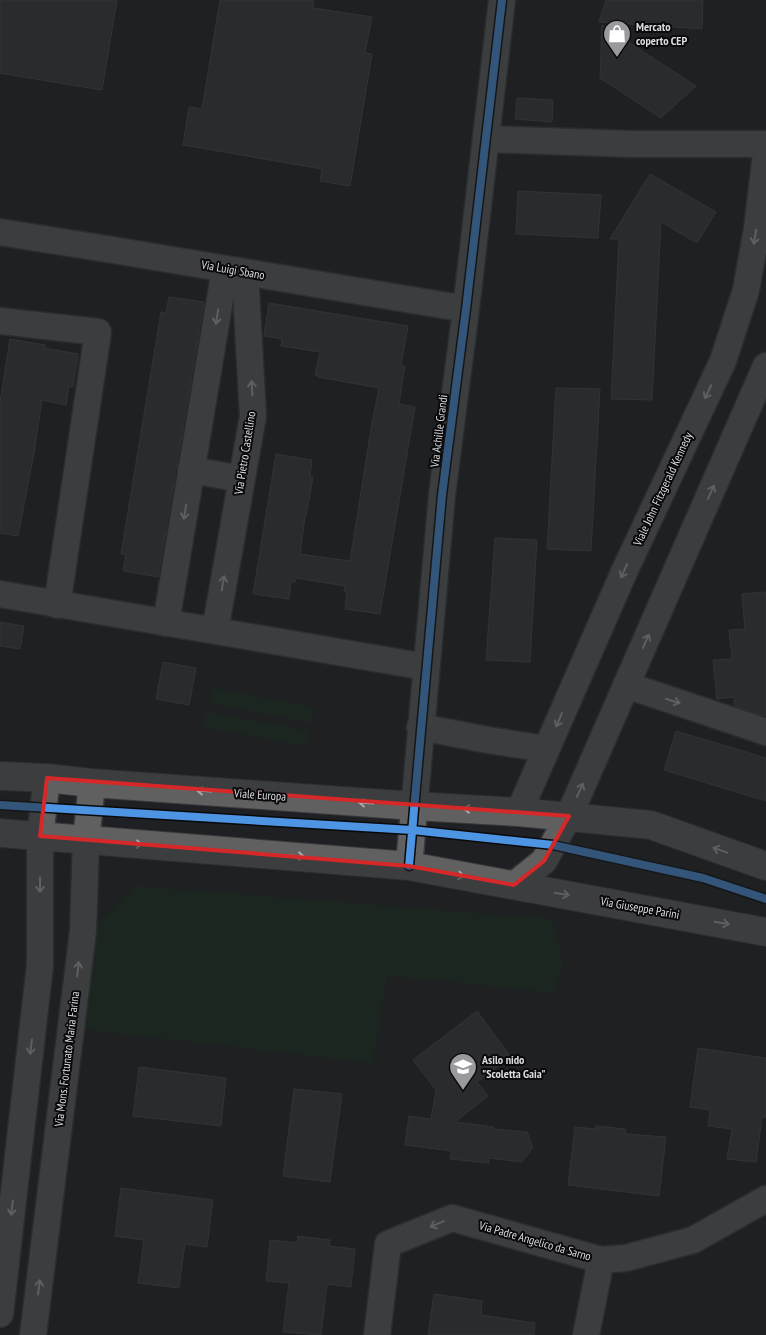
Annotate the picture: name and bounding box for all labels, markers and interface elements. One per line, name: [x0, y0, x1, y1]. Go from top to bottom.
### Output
shop icon: Mercato coperto CEP: [602, 19, 632, 58]
place label: Mercato coperto CEP: [636, 19, 687, 48]
one-way arrow: [750, 229, 760, 245]
street label: Via Luigi Sbano: [199, 256, 266, 282]
one-way arrow: [211, 309, 221, 325]
one-way arrow: [247, 381, 256, 397]
one-way arrow: [703, 384, 712, 399]
street label: Via Achille Grandi: [426, 394, 450, 469]
street label: Via Pietro Castellino: [230, 410, 258, 496]
street label: Viale John Fitzgerald Kennedy: [629, 429, 696, 549]
one-way arrow: [706, 485, 716, 500]
one-way arrow: [179, 503, 189, 519]
one-way arrow: [619, 563, 629, 578]
one-way arrow: [219, 576, 229, 592]
one-way arrow: [641, 634, 651, 649]
one-way arrow: [664, 697, 680, 706]
one-way arrow: [554, 712, 564, 727]
one-way arrow: [576, 783, 586, 798]
street label: Viale Europa: [233, 785, 287, 804]
one-way arrow: [196, 786, 212, 796]
one-way arrow: [359, 798, 375, 807]
one-way arrow: [463, 805, 479, 814]
one-way arrow: [126, 840, 142, 849]
one-way arrow: [713, 845, 728, 854]
one-way arrow: [288, 852, 304, 861]
one-way arrow: [449, 870, 465, 880]
one-way arrow: [35, 876, 45, 893]
one-way arrow: [554, 890, 570, 900]
street label: Via Giuseppe Parini: [598, 893, 681, 922]
one-way arrow: [713, 919, 729, 929]
one-way arrow: [73, 961, 83, 977]
street label: Via Mons. Fortunato Maria Farina: [51, 990, 82, 1128]
one-way arrow: [26, 1038, 36, 1054]
school or university icon: Asilo nido "Scoletta Gaia": [448, 1052, 478, 1091]
place label: Asilo nido "Scoletta Gaia": [481, 1052, 546, 1081]
one-way arrow: [7, 1200, 17, 1216]
street label: Via Padre Angelico da Sarno: [477, 1217, 593, 1264]
one-way arrow: [430, 1219, 445, 1229]
one-way arrow: [34, 1279, 44, 1295]

